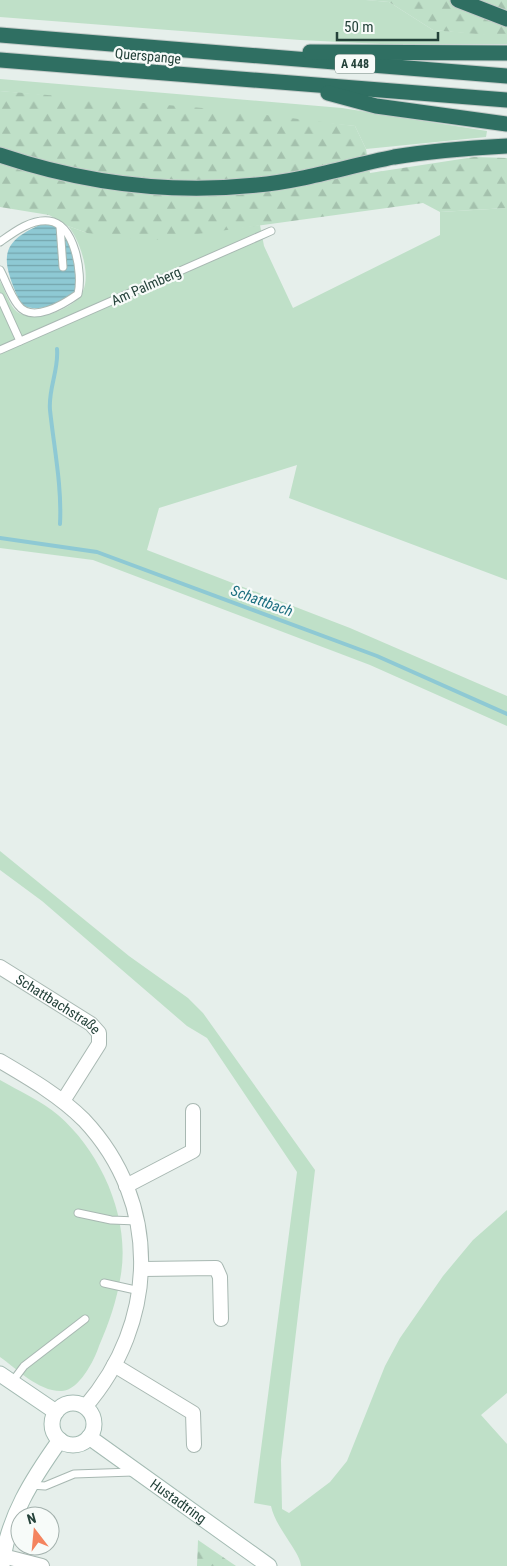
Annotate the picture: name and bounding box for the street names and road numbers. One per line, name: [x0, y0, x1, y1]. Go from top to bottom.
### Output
street label: Querspange: [114, 45, 182, 67]
road number: A 448: [335, 54, 375, 74]
street label: Am Palmberg: [109, 264, 183, 308]
street label: Schattbachstraße: [13, 971, 104, 1037]
street label: Hustadtring: [147, 1476, 209, 1527]

